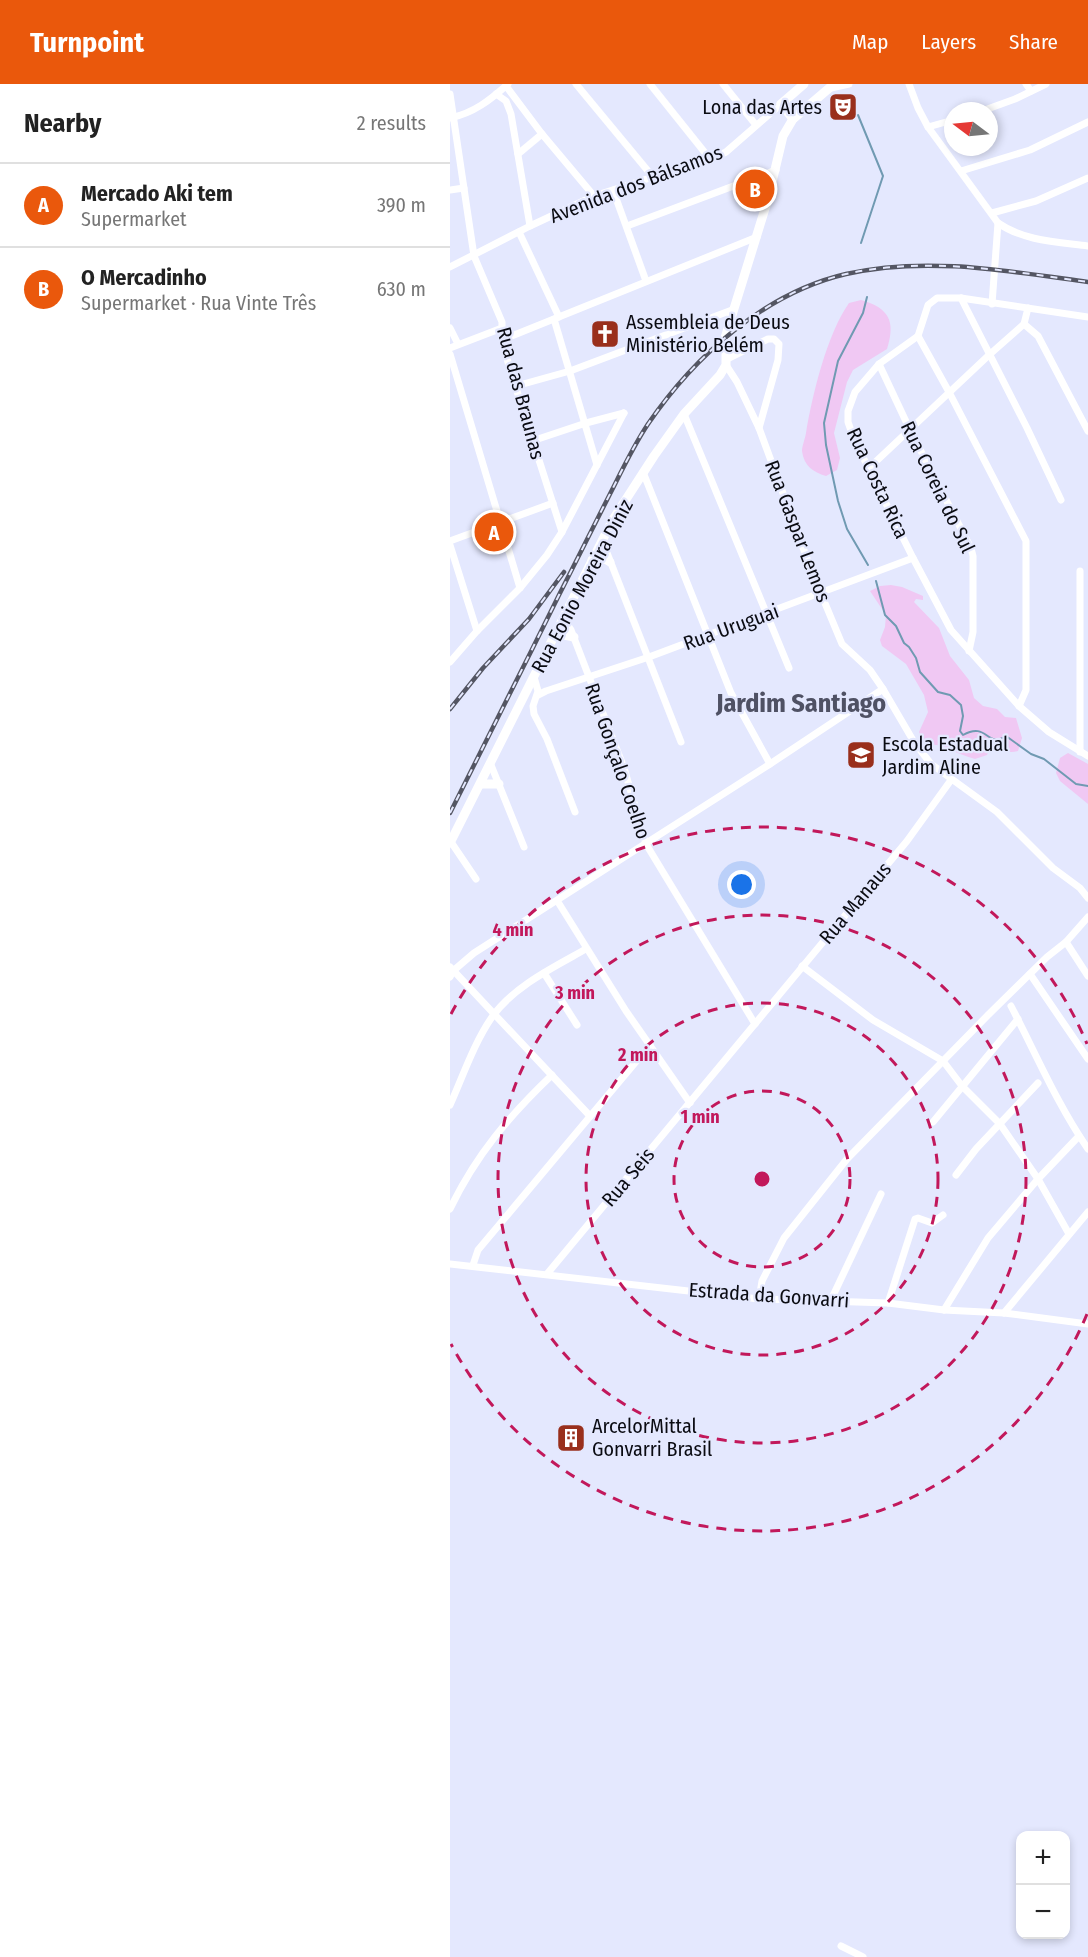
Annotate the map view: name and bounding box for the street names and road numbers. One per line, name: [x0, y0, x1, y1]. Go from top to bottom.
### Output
street label: Avenida dos Bálsamos: [546, 140, 726, 228]
street label: Rua das Braunas: [492, 324, 550, 462]
street label: Rua Coreia do Sul: [896, 417, 980, 557]
street label: Rua Costa Rica: [842, 424, 914, 542]
street label: Rua Gaspar Lemos: [760, 457, 836, 605]
street label: Rua Eonio Moreira Diniz: [526, 495, 638, 677]
street label: Rua Uruguai: [680, 599, 782, 655]
street label: Rua Gonçalo Coelho: [580, 680, 656, 842]
street label: Rua Manaus: [814, 857, 896, 949]
street label: Rua Seis: [597, 1143, 659, 1211]
street label: Estrada da Gonvarri: [688, 1277, 850, 1313]

